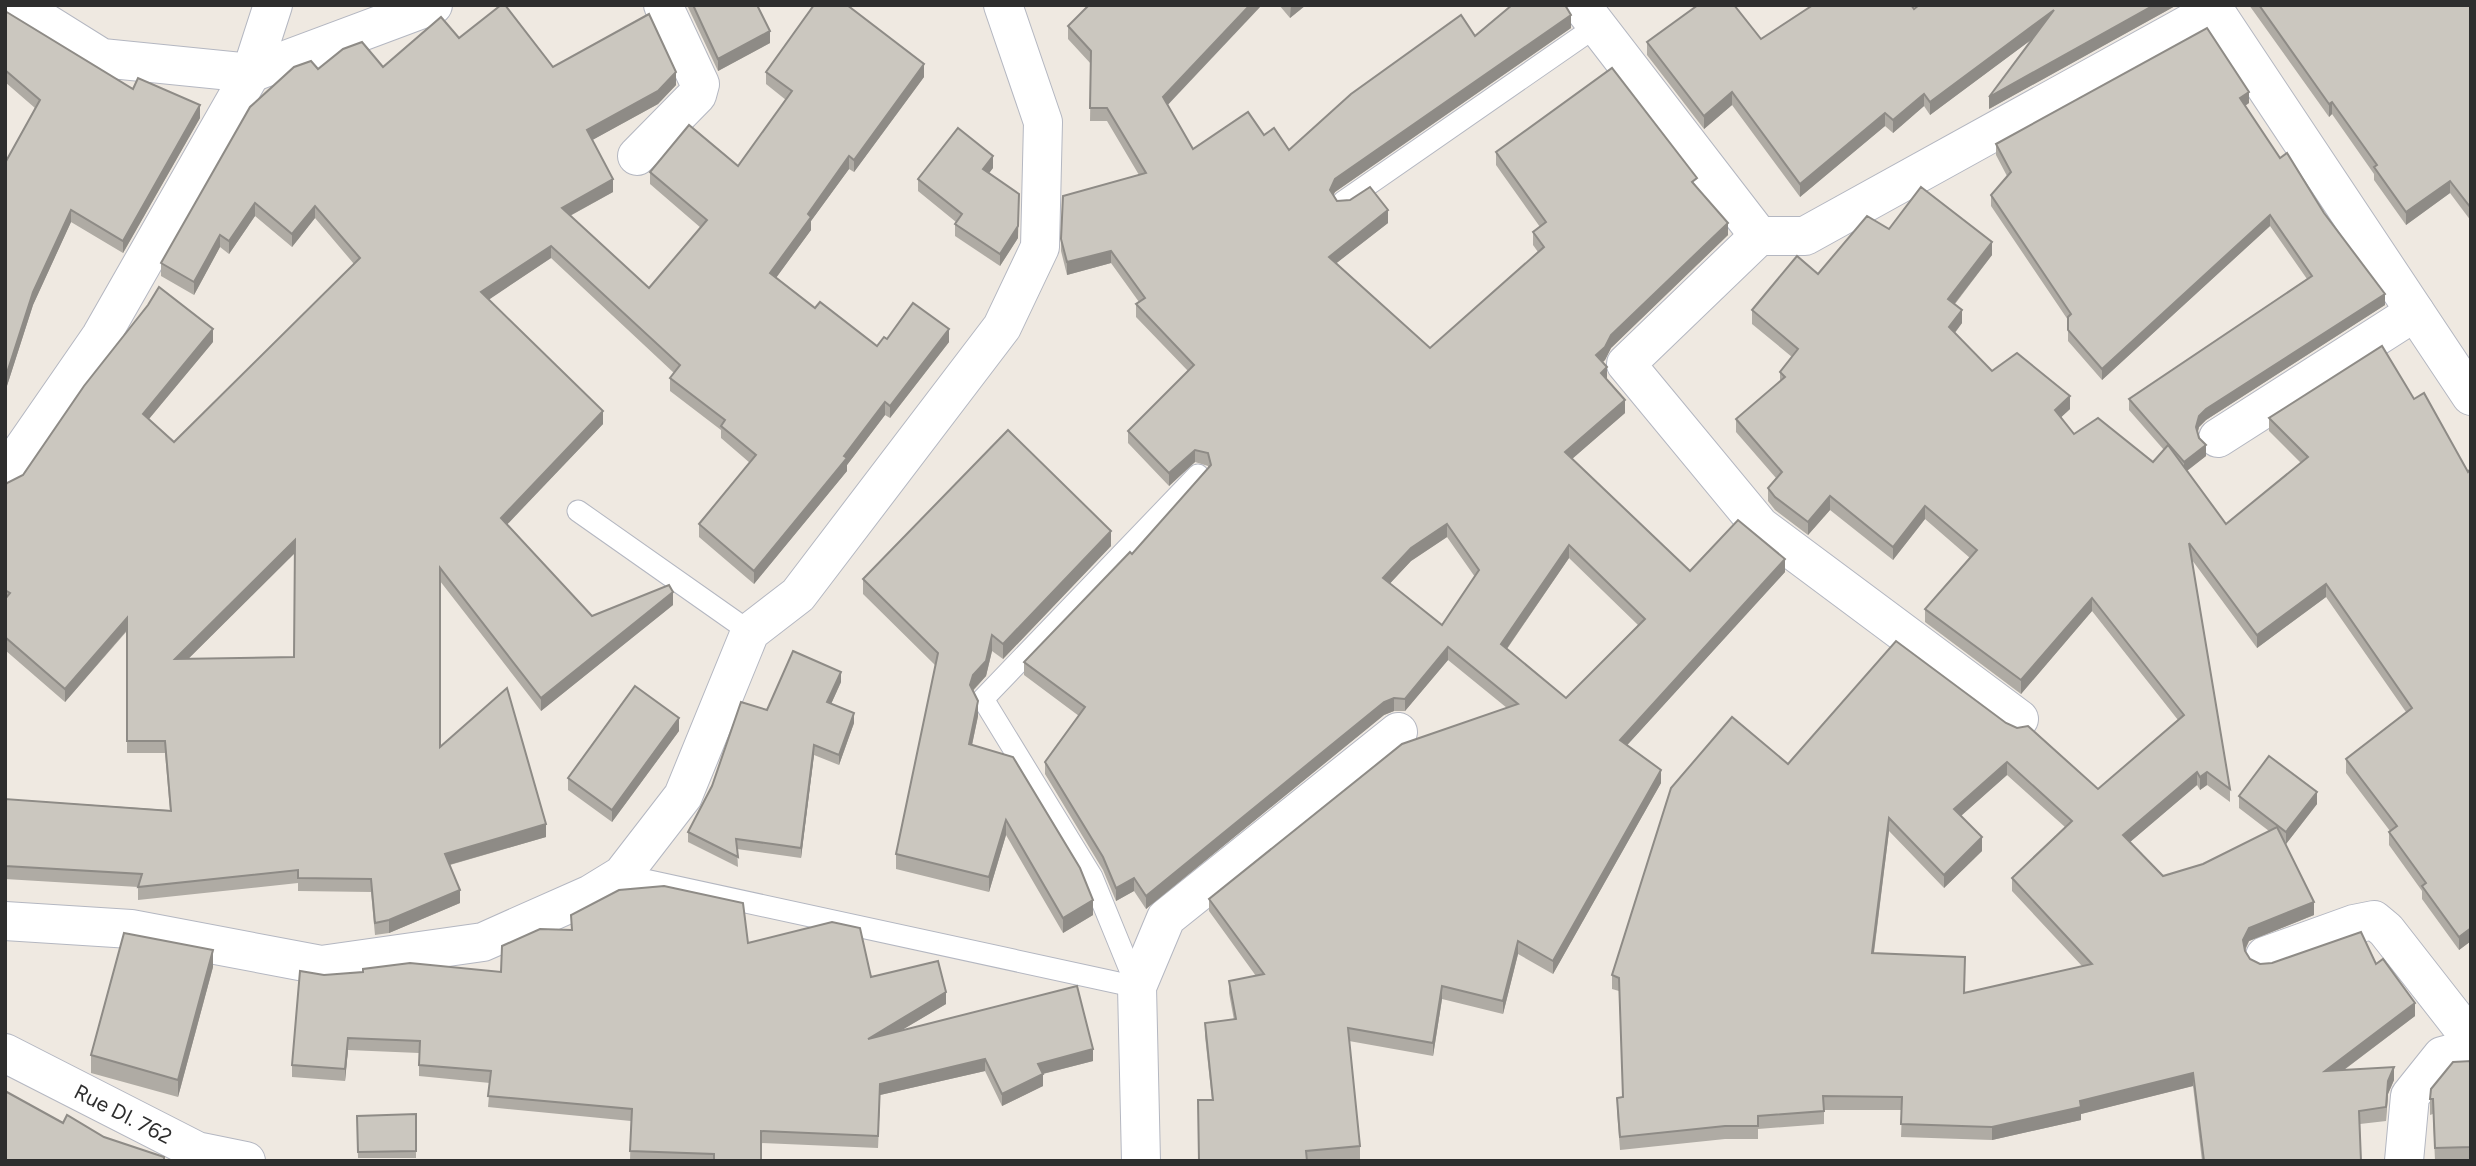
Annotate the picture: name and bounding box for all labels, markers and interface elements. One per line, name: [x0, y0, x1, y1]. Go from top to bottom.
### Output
street label: Rue DI. 762: [70, 1078, 176, 1149]

